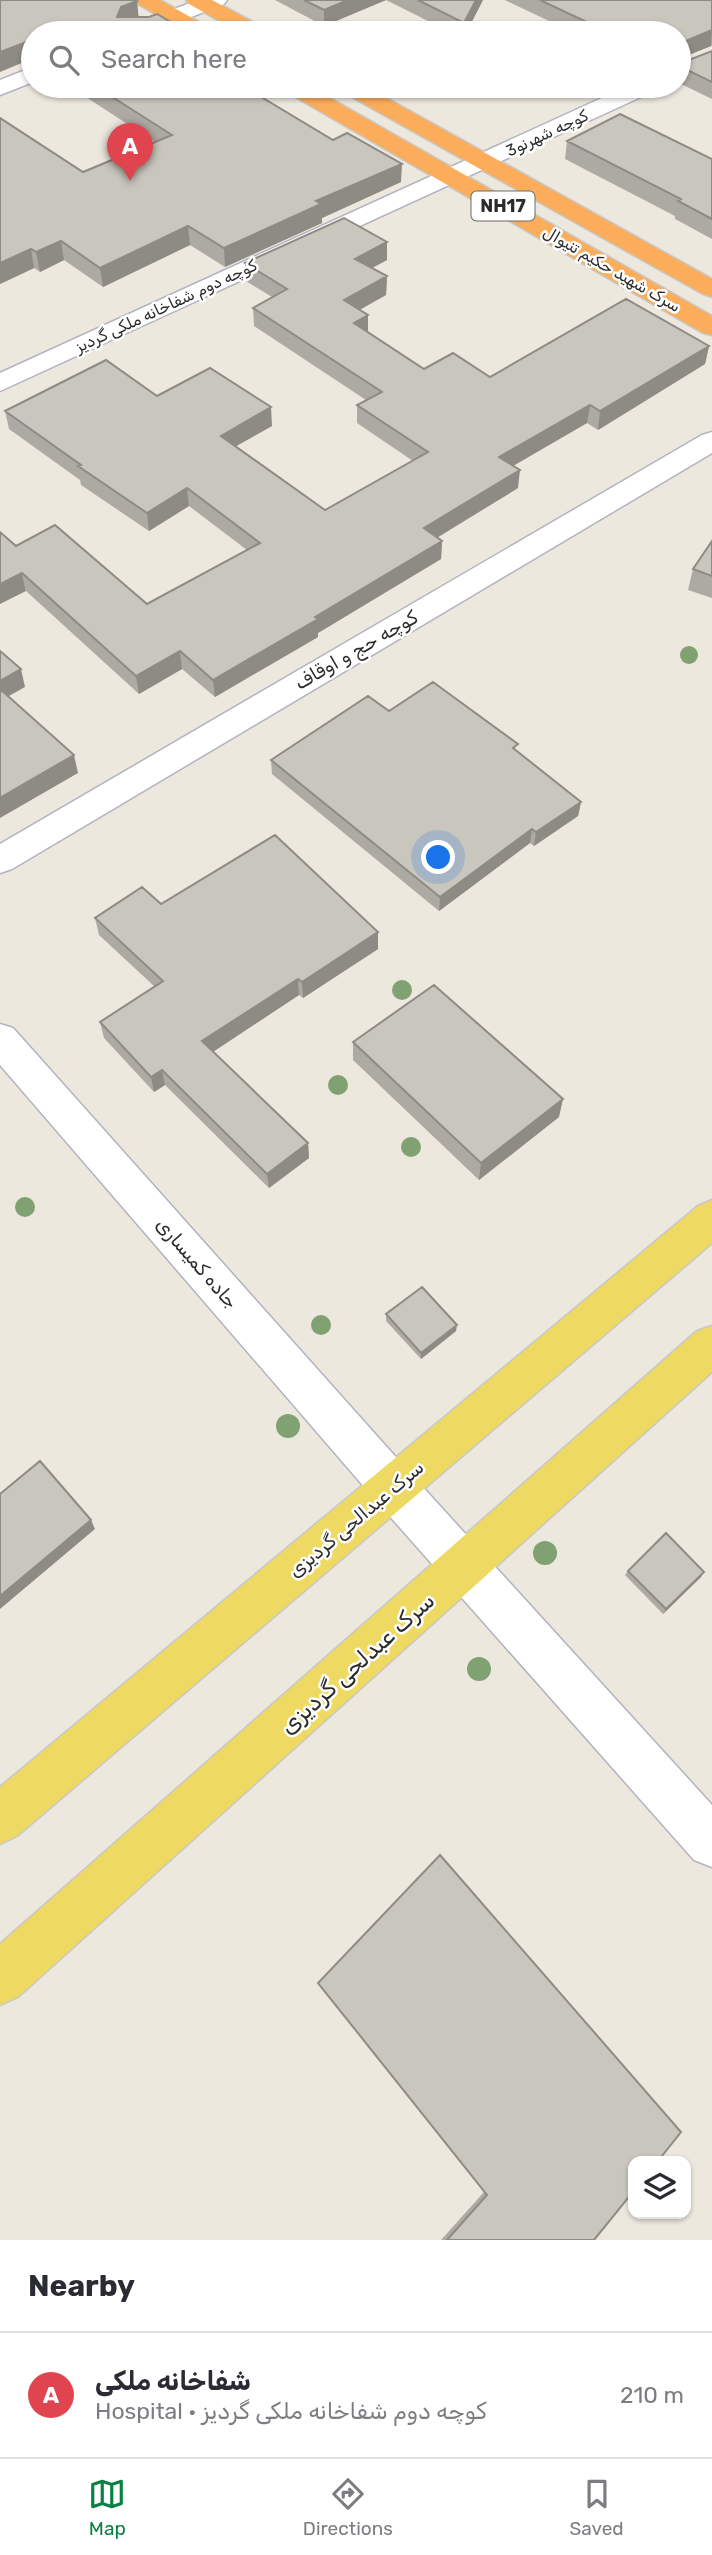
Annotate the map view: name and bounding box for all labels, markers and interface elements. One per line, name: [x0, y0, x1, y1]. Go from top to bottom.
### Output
search box: [21, 21, 691, 98]
icon: search: [45, 41, 83, 79]
text: Search here: [101, 44, 247, 75]
street label: کوچه شهرنو3: [503, 105, 592, 161]
pin: A: [107, 123, 153, 181]
road number: NH17: [472, 191, 534, 220]
street label: سرک شهید حکیم تنیوال: [539, 222, 684, 317]
street label: کوچه دوم شفاخانه ملکی گردیز: [71, 255, 261, 358]
street label: کوچه حج و اوقاف: [290, 605, 423, 696]
your location: [421, 840, 455, 874]
street label: جاده کمیساری: [151, 1213, 243, 1313]
street label: سرک عبدالحی گردیزی: [284, 1456, 428, 1582]
street label: سرک عبدلحی گردیزی: [274, 1586, 440, 1740]
map controls: [628, 2156, 691, 2219]
button: layers: [628, 2156, 691, 2219]
text: Nearby: [28, 2268, 135, 2304]
text: شفاخانه ملکی: [95, 2366, 251, 2397]
text: A: [43, 2381, 59, 2409]
text: 210 m: [620, 2381, 684, 2409]
text: Hospital · کوچه دوم شفاخانه ملکی گردیز: [95, 2397, 487, 2425]
tab: Map: [88, 2475, 126, 2540]
tab: Directions: [303, 2475, 393, 2540]
tab: Saved: [569, 2475, 624, 2540]

